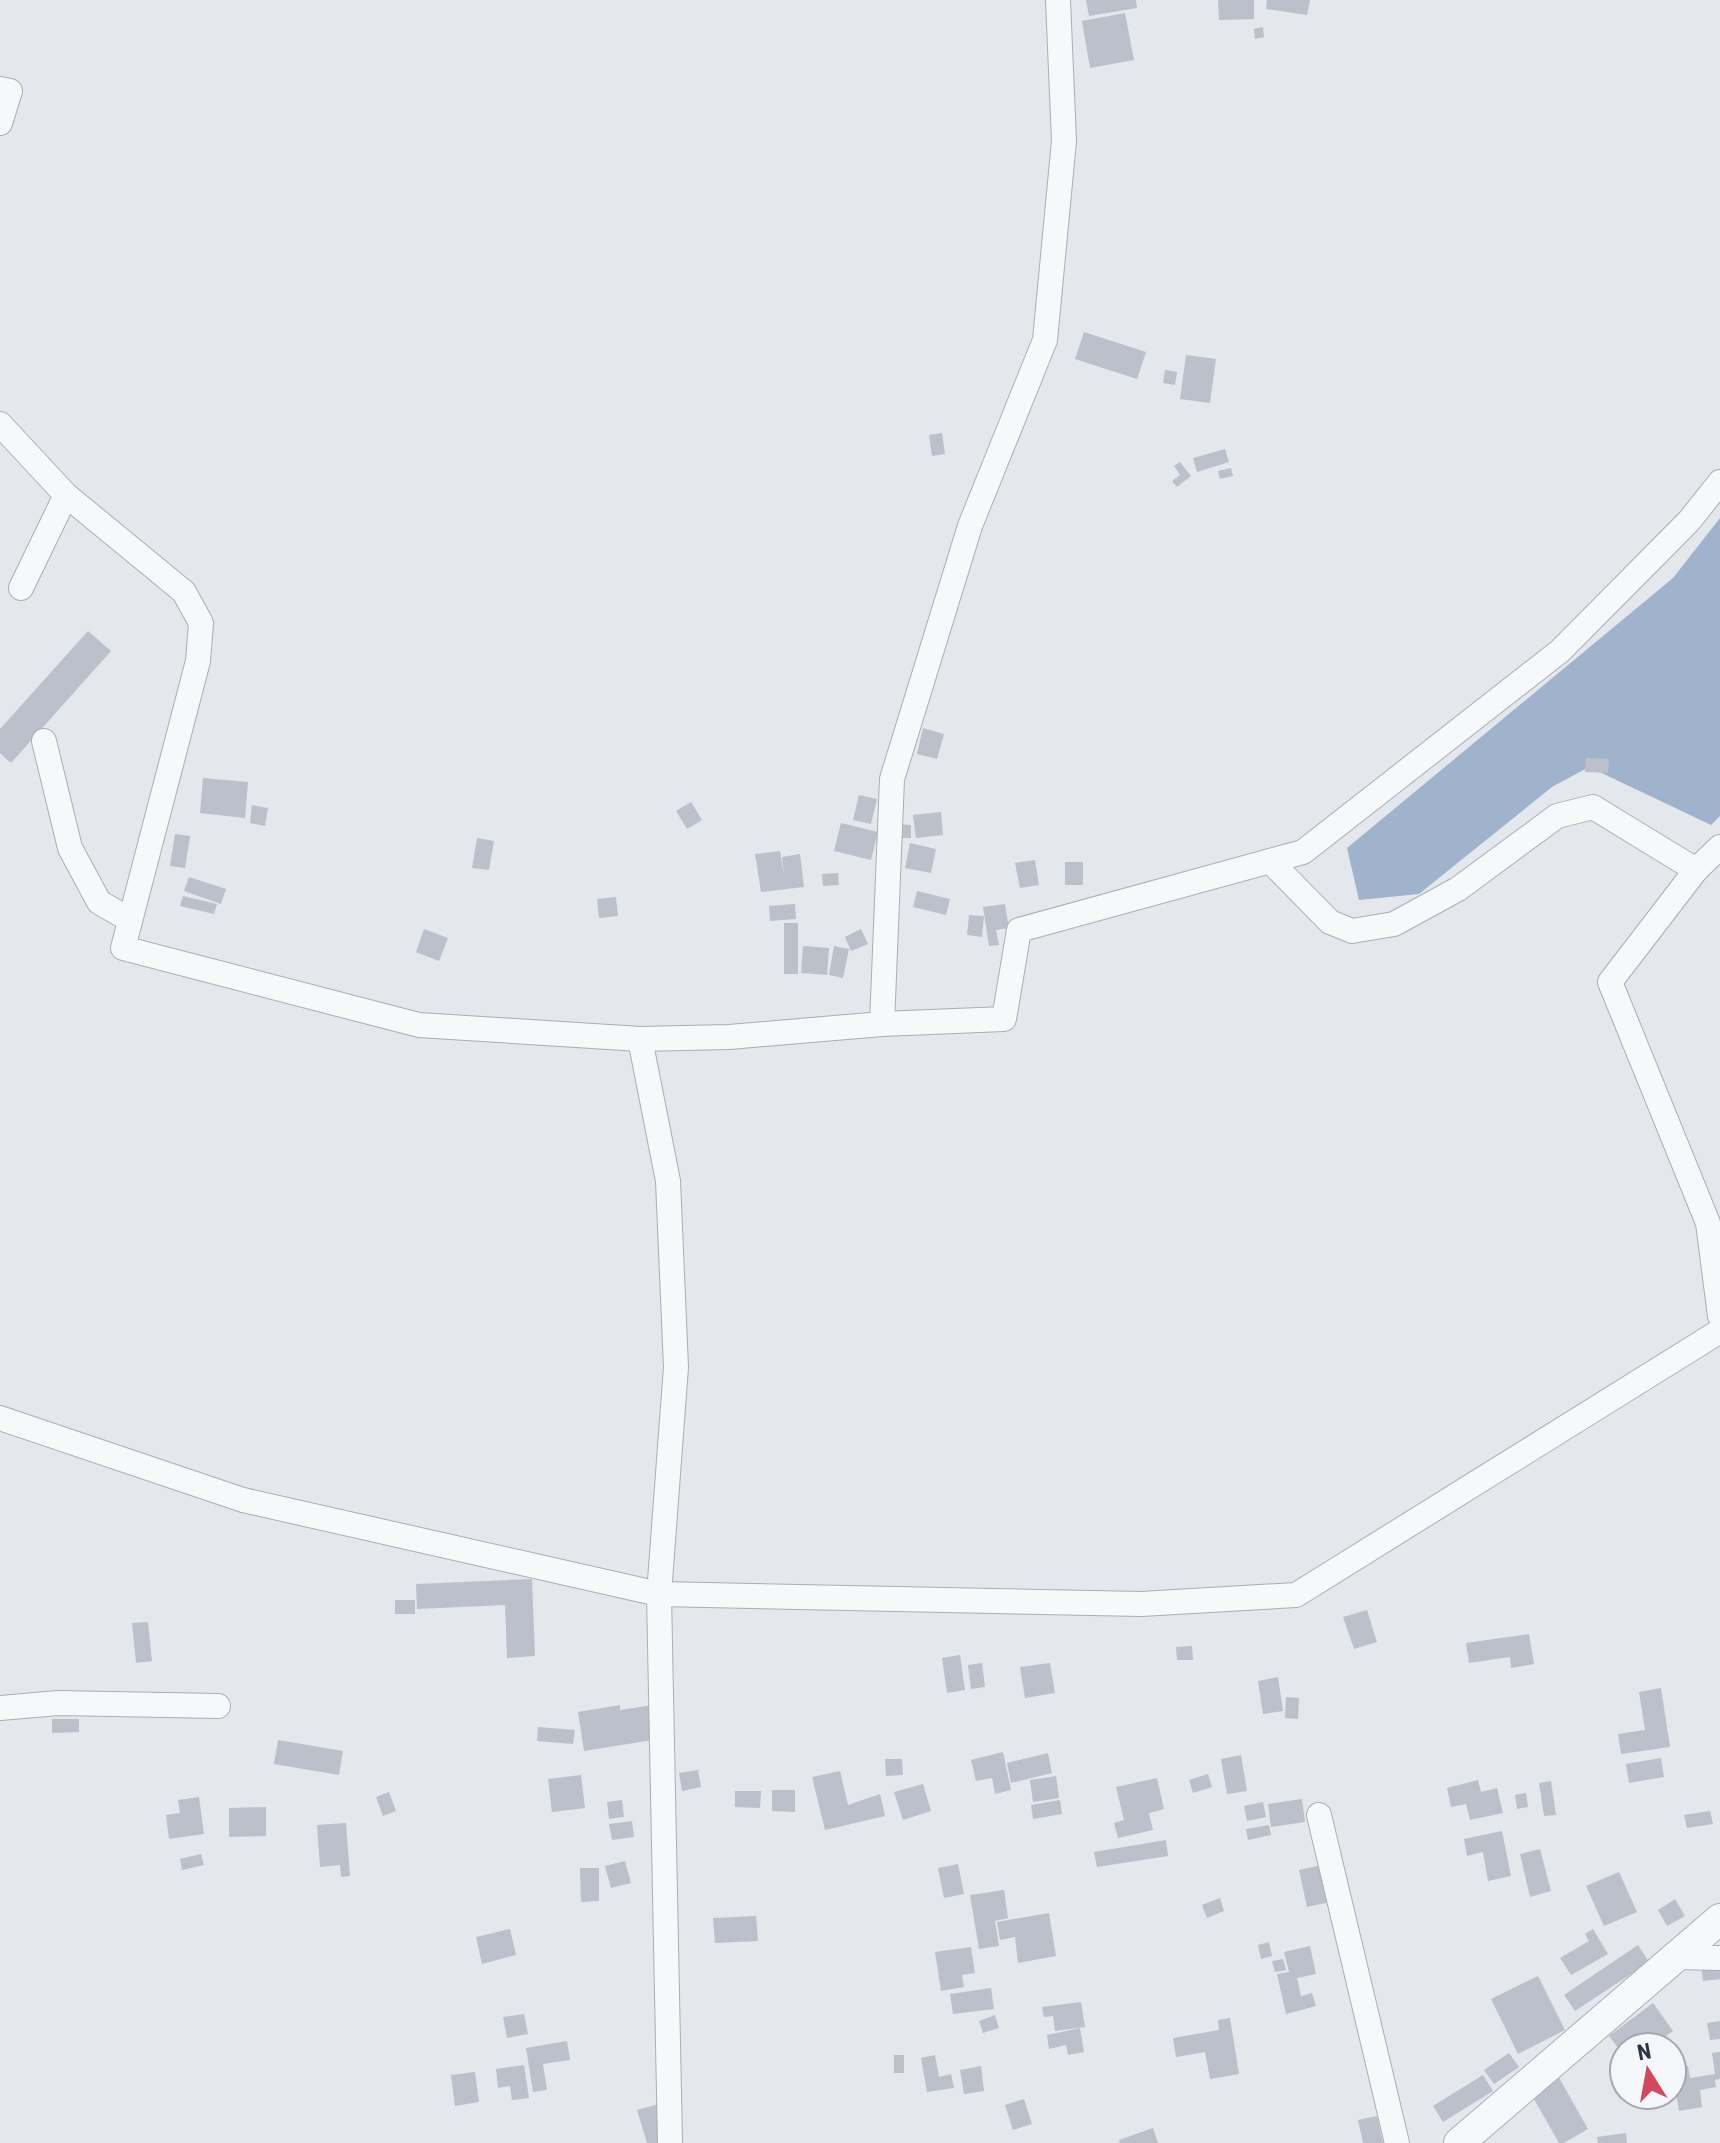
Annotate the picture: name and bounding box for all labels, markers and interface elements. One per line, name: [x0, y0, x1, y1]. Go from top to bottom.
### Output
north arrow: [1608, 2031, 1688, 2111]
text: N: [1635, 2038, 1653, 2065]

